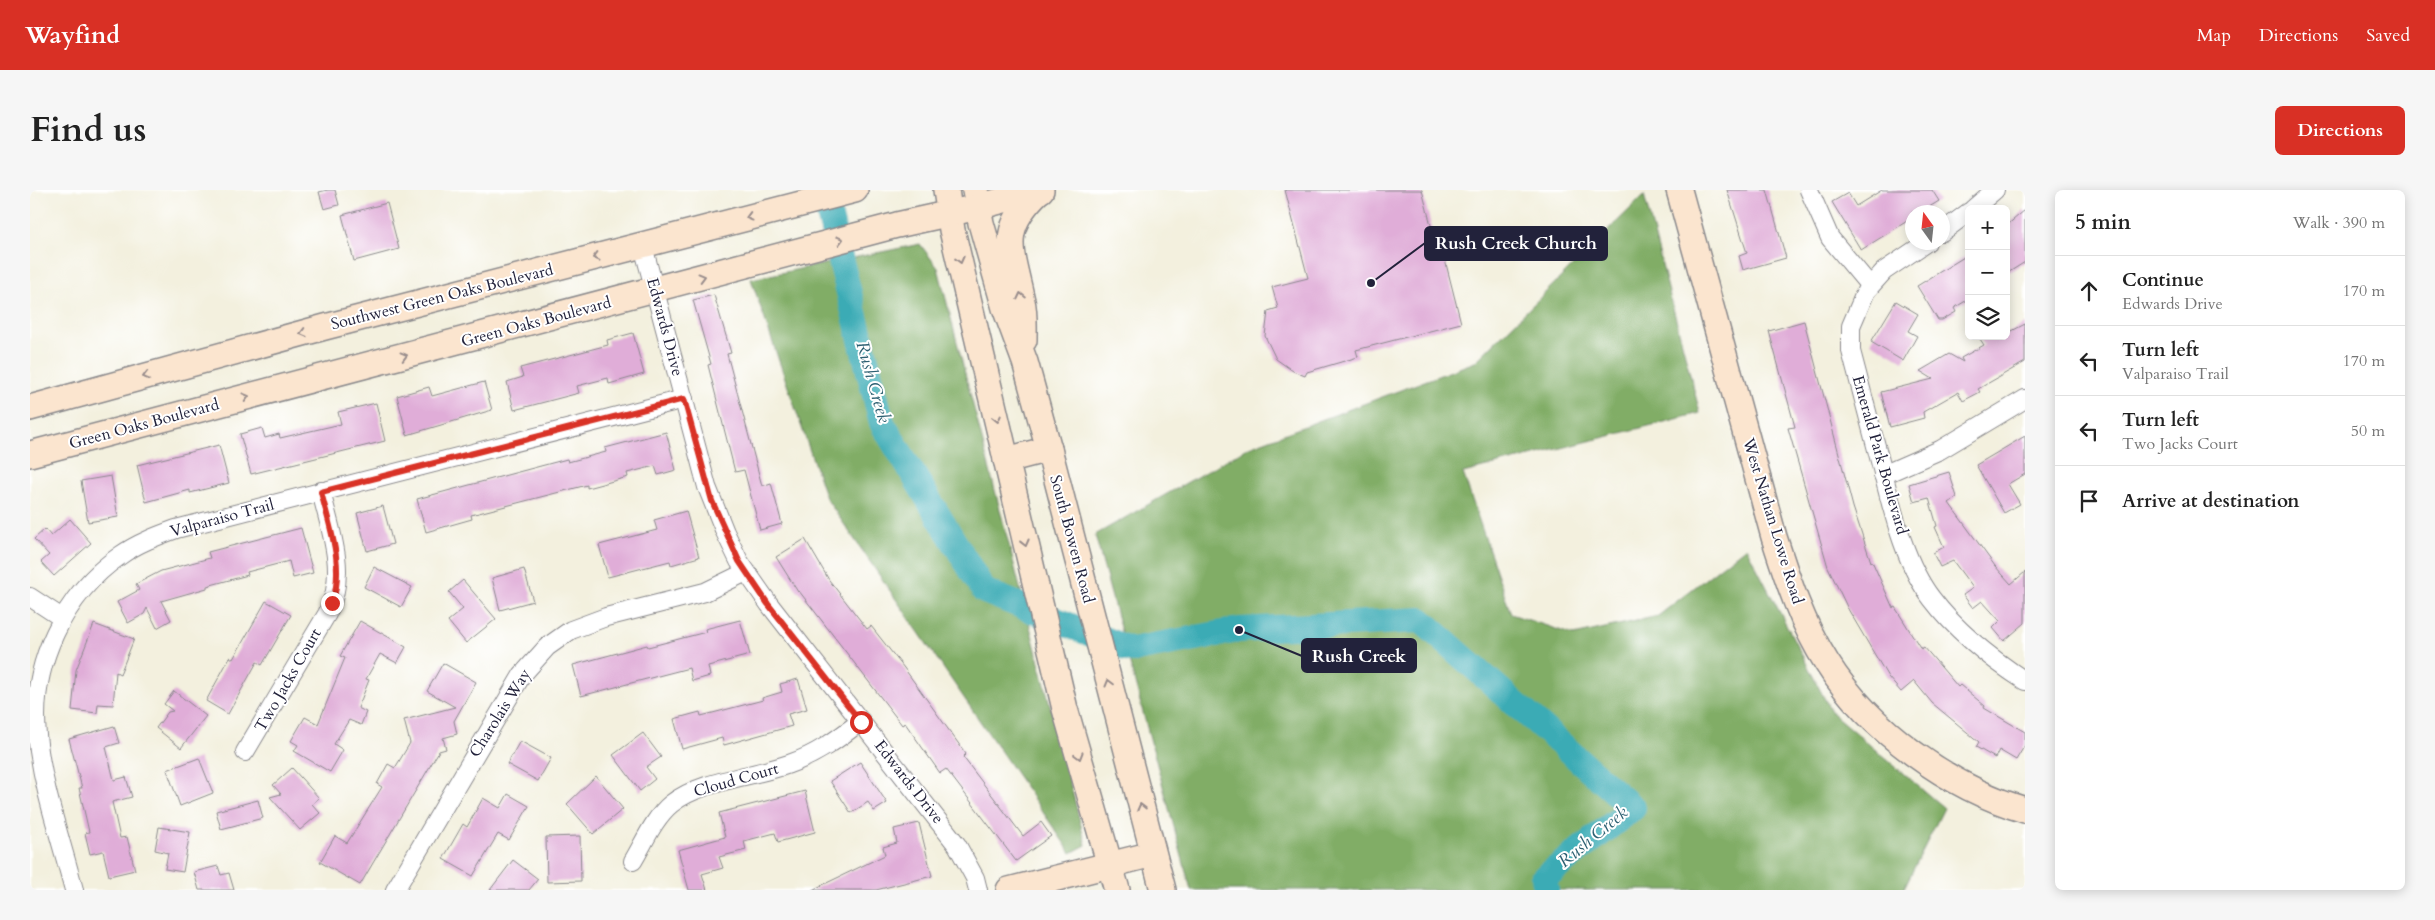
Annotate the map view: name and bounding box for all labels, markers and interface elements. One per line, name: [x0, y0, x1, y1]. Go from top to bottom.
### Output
text: Wayfind: [25, 19, 120, 52]
text: Map: [2197, 23, 2231, 48]
text: Directions: [2259, 23, 2338, 48]
text: Saved: [2366, 23, 2410, 48]
text: Find us: [30, 106, 146, 154]
button: Directions: [2275, 106, 2405, 155]
north arrow: [1905, 205, 1950, 250]
map controls: [1965, 205, 2010, 340]
button: +: [1965, 205, 2010, 250]
text: 5 min: [2075, 208, 2131, 237]
one-way arrow: [746, 212, 754, 222]
text: Walk · 390 m: [2293, 212, 2385, 234]
callout: Rush Creek Church: [1425, 227, 1607, 260]
text: Rush Creek Church: [1435, 231, 1597, 256]
one-way arrow: [835, 235, 844, 246]
button: −: [1965, 250, 2010, 295]
one-way arrow: [592, 252, 600, 262]
one-way arrow: [954, 256, 965, 265]
street label: Southwest Green Oaks Boulevard: [329, 260, 555, 334]
text: Continue: [2122, 267, 2204, 293]
one-way arrow: [697, 273, 706, 283]
street label: Edwards Drive: [641, 275, 689, 379]
icon: ahead: [2075, 277, 2103, 305]
text: 170 m: [2343, 280, 2385, 302]
one-way arrow: [1016, 292, 1027, 301]
street label: Green Oaks Boulevard: [459, 293, 613, 351]
text: Edwards Drive: [2122, 293, 2223, 315]
button: layers: [1965, 295, 2010, 340]
one-way arrow: [299, 327, 307, 337]
text: Turn left: [2122, 337, 2199, 363]
water label: Rush Creek: [849, 338, 897, 426]
icon: left: [2075, 347, 2103, 375]
text: 170 m: [2343, 350, 2385, 372]
one-way arrow: [399, 351, 408, 362]
text: Valparaiso Trail: [2122, 363, 2229, 385]
one-way arrow: [142, 370, 151, 380]
street label: Emerald Park Boulevard: [1847, 373, 1913, 538]
street label: Green Oaks Boulevard: [67, 393, 222, 455]
one-way arrow: [242, 393, 250, 403]
text: Turn left: [2122, 407, 2199, 433]
one-way arrow: [991, 414, 1002, 423]
icon: left: [2075, 417, 2103, 445]
text: 50 m: [2351, 420, 2385, 442]
text: Two Jacks Court: [2122, 433, 2238, 455]
street label: West Nathan Lowe Road: [1737, 434, 1809, 607]
street label: South Bowen Road: [1044, 473, 1100, 606]
icon: arrive: [2075, 487, 2103, 515]
text: Arrive at destination: [2122, 488, 2299, 514]
street label: Valparaiso Trail: [168, 494, 276, 542]
one-way arrow: [1019, 539, 1030, 548]
route end: [321, 592, 344, 615]
street label: Two Jacks Court: [249, 624, 327, 736]
callout: Rush Creek: [1302, 639, 1416, 672]
text: Rush Creek: [1312, 644, 1407, 669]
street label: Charolais Way: [464, 664, 536, 761]
one-way arrow: [1105, 680, 1115, 688]
route start: [850, 711, 873, 734]
street label: Edwards Drive: [869, 736, 949, 828]
one-way arrow: [1073, 751, 1083, 759]
street label: Cloud Court: [691, 757, 781, 803]
water label: Rush Creek: [1553, 800, 1633, 874]
one-way arrow: [1136, 803, 1147, 812]

